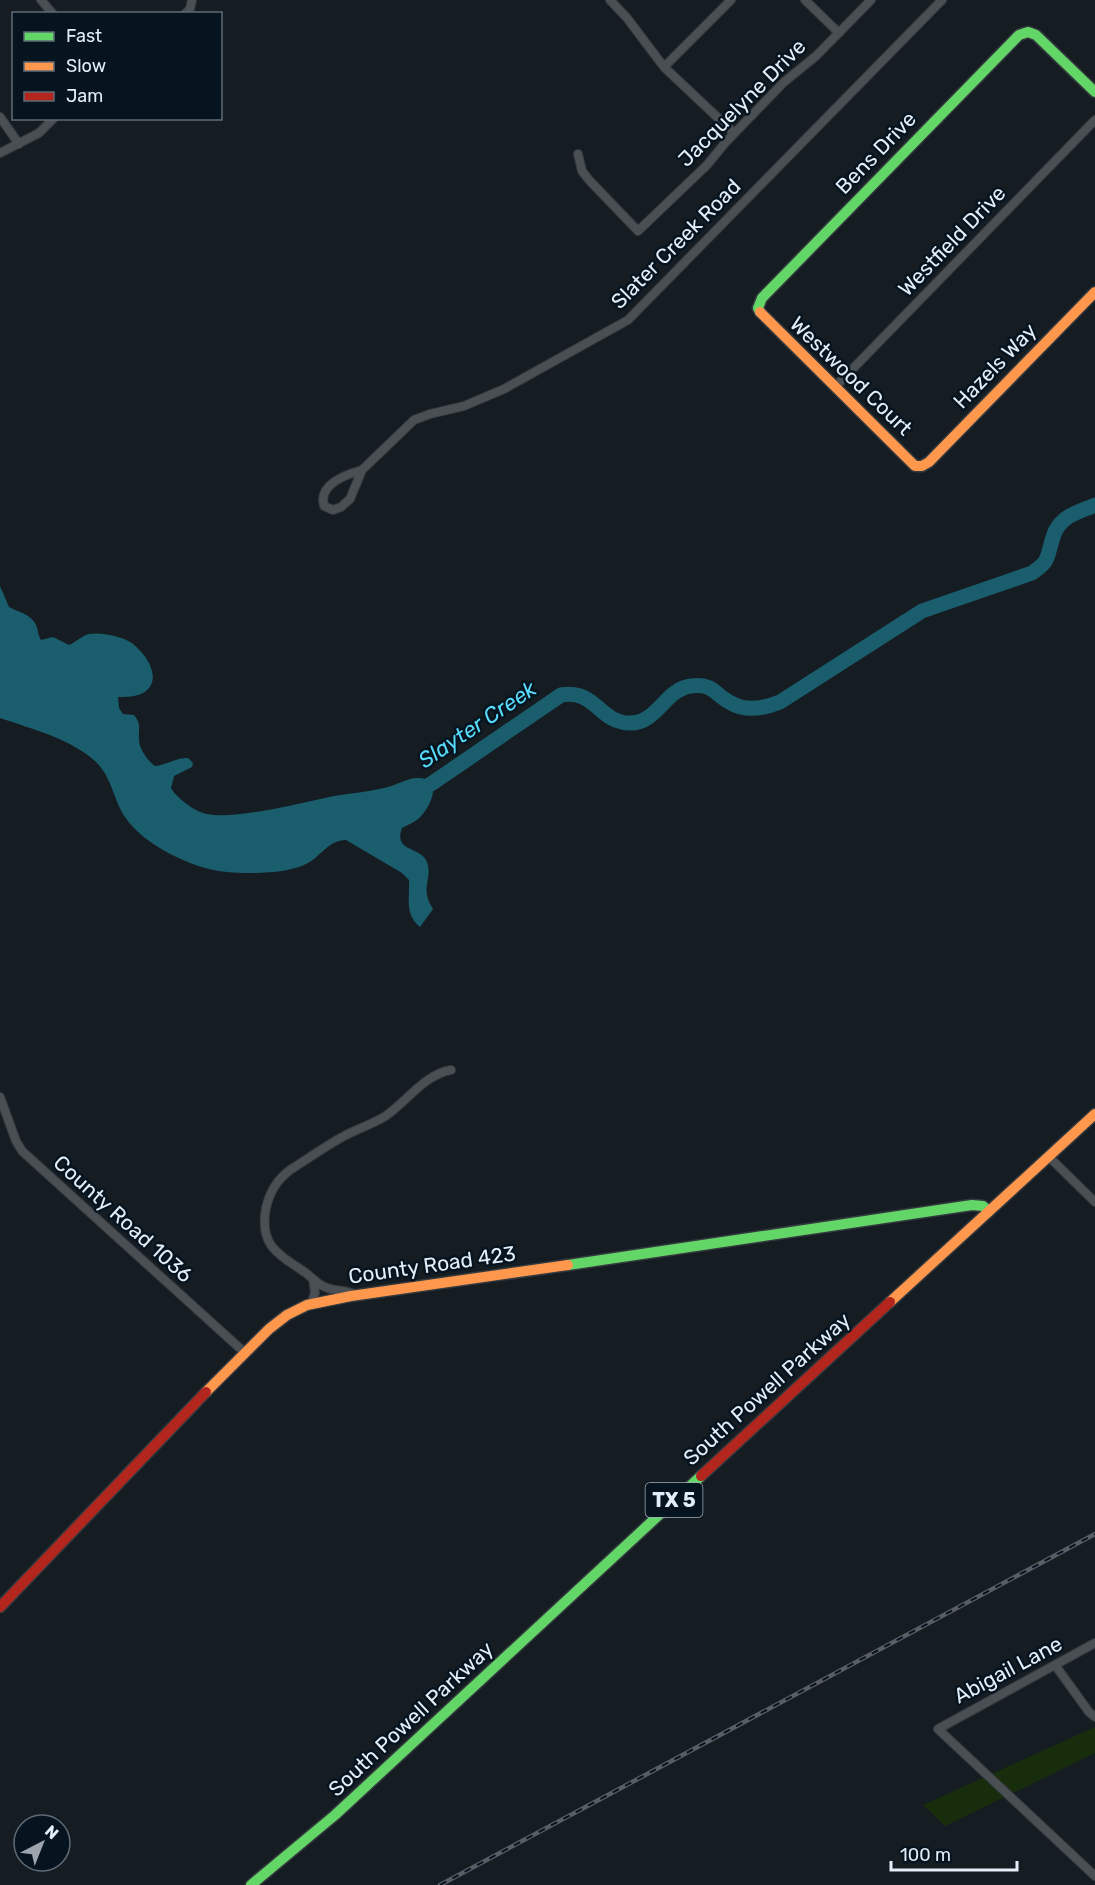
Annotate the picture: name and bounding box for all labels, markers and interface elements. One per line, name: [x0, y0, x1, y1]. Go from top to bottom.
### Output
legend: [12, 12, 222, 120]
text: Fast: [66, 25, 102, 47]
street label: Jacquelyne Drive: [673, 34, 811, 172]
text: Slow: [66, 55, 106, 77]
text: Jam: [66, 85, 103, 107]
street label: Bens Drive: [830, 106, 921, 199]
street label: Slater Creek Road: [606, 174, 746, 314]
street label: Westfield Drive: [893, 180, 1011, 301]
street label: Westwood Court: [785, 311, 918, 440]
street label: Hazels Way: [948, 318, 1042, 413]
water label: Slayter Creek: [413, 675, 542, 774]
street label: County Road 1036: [49, 1150, 198, 1288]
street label: County Road 423: [347, 1240, 517, 1289]
street label: South Powell Parkway: [678, 1307, 856, 1470]
road number: TX 5: [646, 1483, 702, 1517]
street label: Abigail Lane: [949, 1631, 1066, 1709]
street label: South Powell Parkway: [323, 1636, 498, 1801]
north arrow: [12, 1813, 72, 1873]
text: N: [41, 1821, 62, 1843]
scale bar: [891, 1834, 1017, 1872]
text: 100 m: [900, 1844, 951, 1866]

